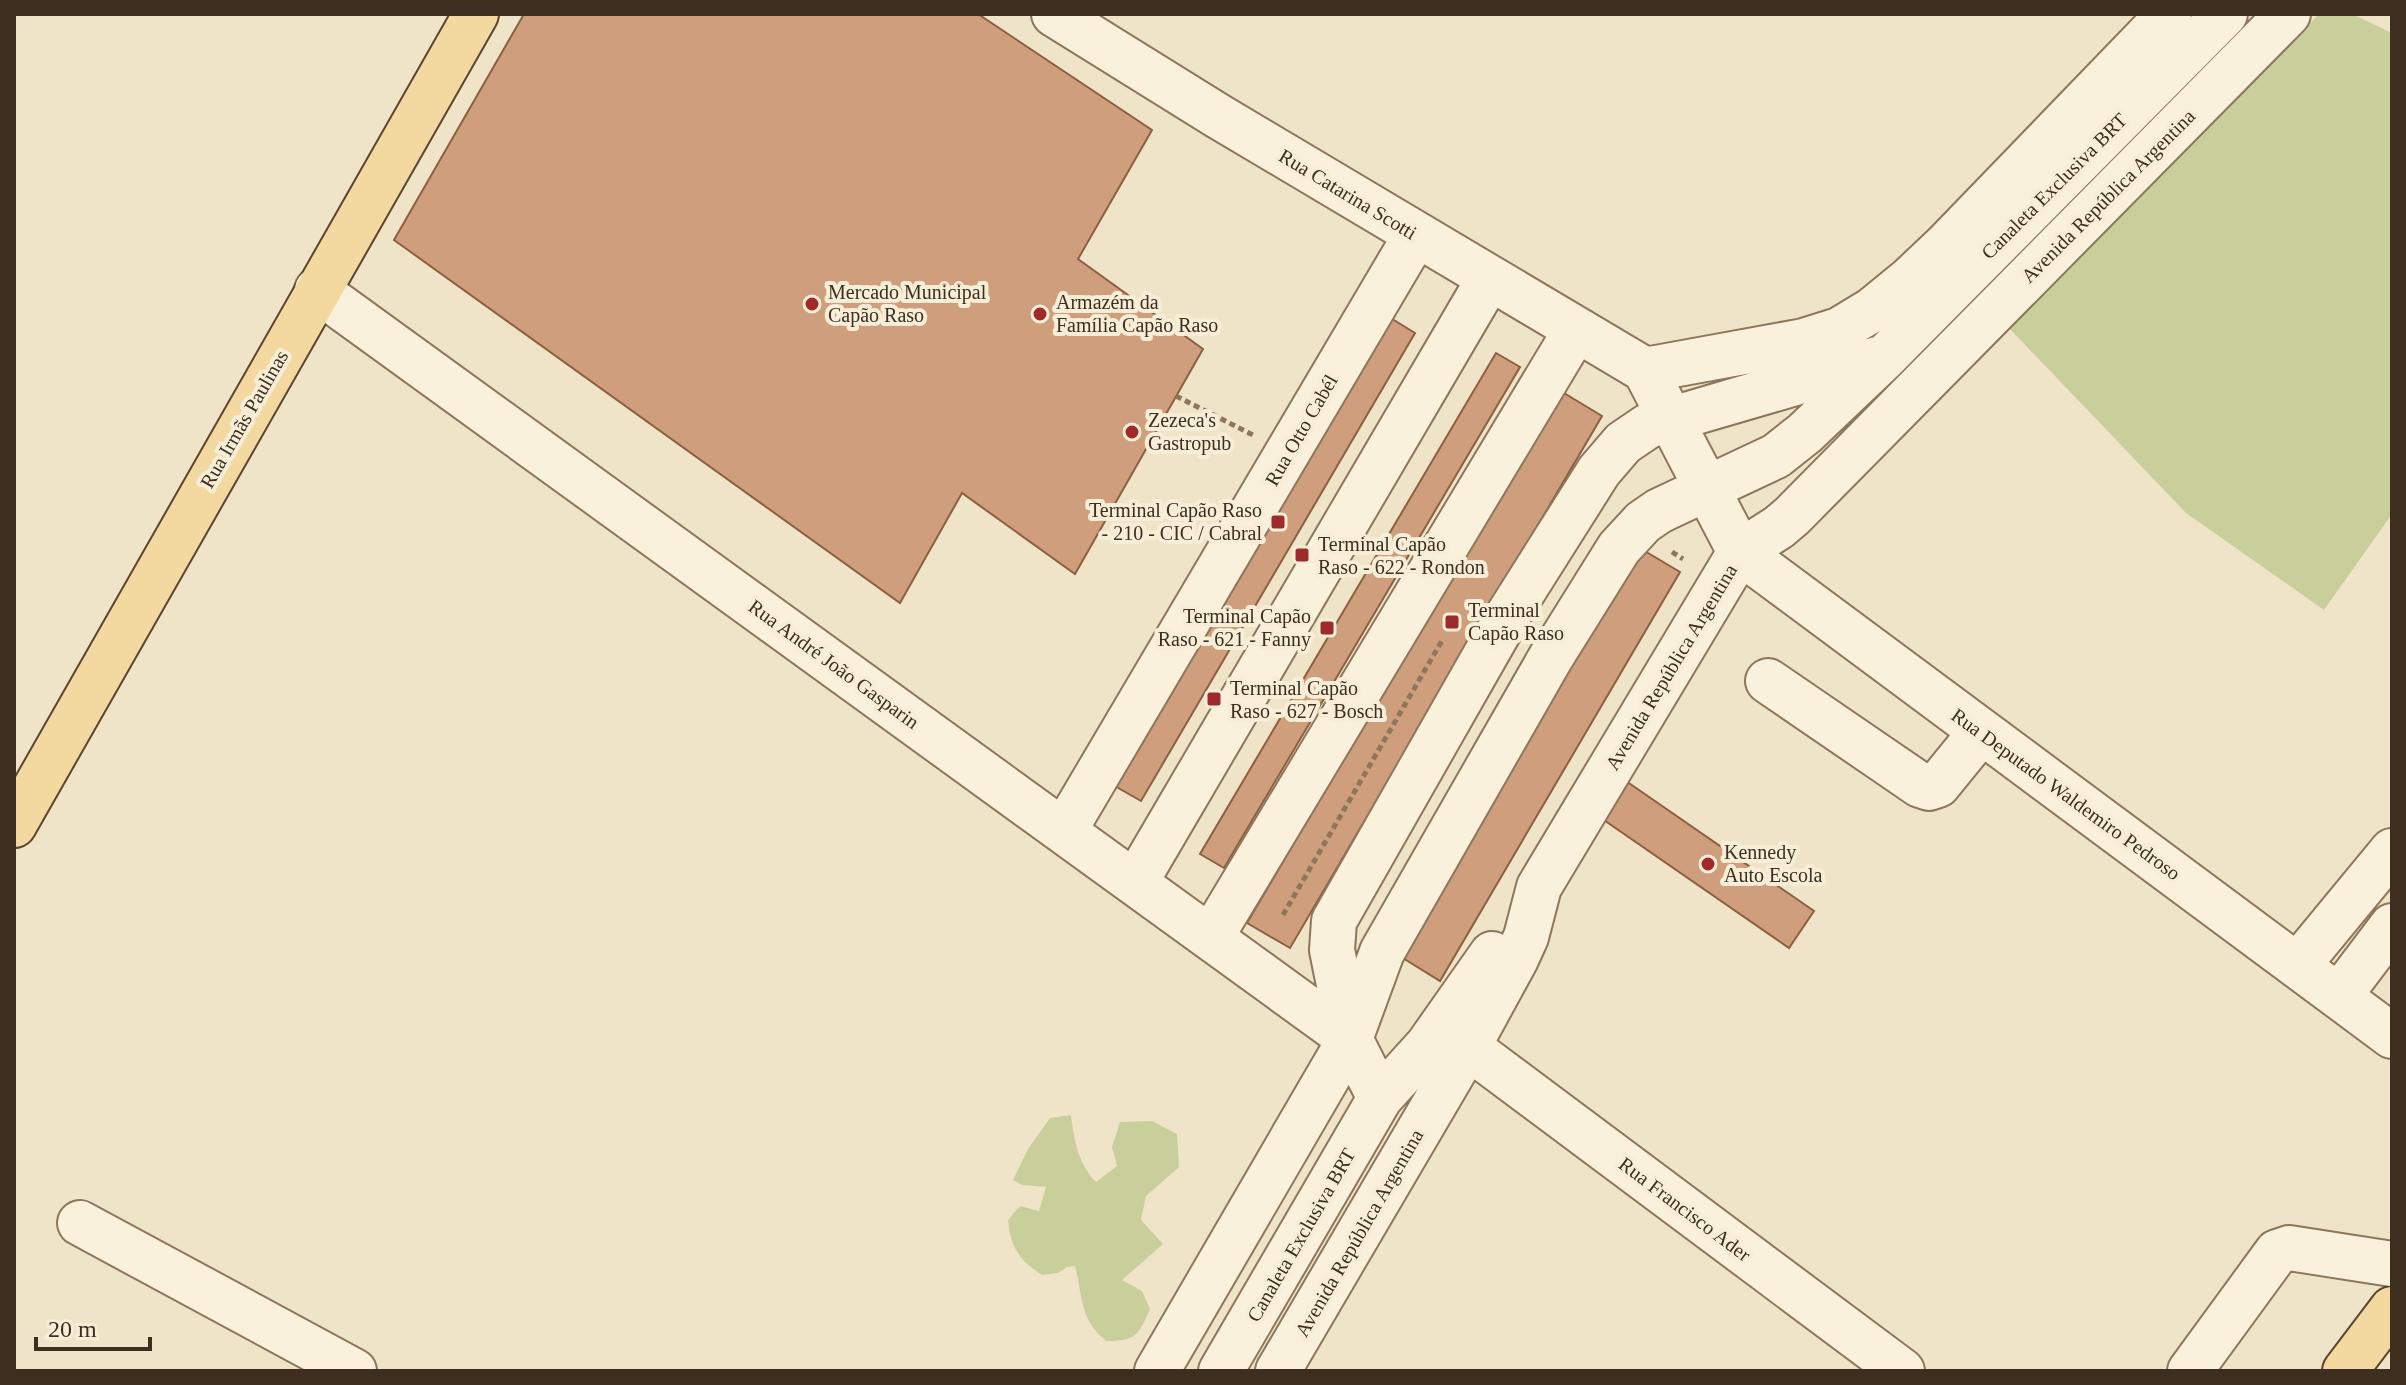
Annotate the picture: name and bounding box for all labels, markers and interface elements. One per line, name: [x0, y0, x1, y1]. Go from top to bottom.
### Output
street label: Avenida República Argentina: [2017, 105, 2200, 288]
street label: Canaleta Exclusiva BRT: [1977, 109, 2131, 263]
street label: Rua Catarina Scotti: [1275, 144, 1421, 244]
place label: Mercado Municipal Capão Raso: [828, 281, 987, 327]
place label: Armazém da Família Capão Raso: [1056, 291, 1218, 337]
marker: Mercado Municipal Capão Raso: [803, 295, 821, 313]
marker: Armazém da Família Capão Raso: [1031, 305, 1049, 323]
street label: Rua Irmãs Paulinas: [196, 346, 293, 492]
street label: Rua Otto Cabél: [1260, 370, 1342, 489]
place label: Zezeca's Gastropub: [1148, 409, 1231, 455]
marker: Zezeca's Gastropub: [1123, 423, 1141, 441]
place label: Terminal Capão Raso - 210 - CIC / Cabral: [1089, 499, 1262, 544]
marker: Terminal Capão Raso - 210 - CIC / Cabral: [1269, 513, 1287, 531]
place label: Terminal Capão Raso - 622 - Rondon: [1318, 533, 1485, 578]
marker: Terminal Capão Raso - 622 - Rondon: [1293, 546, 1311, 564]
street label: Avenida República Argentina: [1601, 560, 1742, 774]
street label: Rua André João Gasparin: [744, 595, 923, 734]
place label: Terminal Capão Raso: [1468, 599, 1564, 645]
place label: Terminal Capão Raso - 621 - Fanny: [1158, 605, 1311, 651]
marker: Terminal Capão Raso: [1443, 613, 1461, 631]
marker: Terminal Capão Raso - 621 - Fanny: [1318, 619, 1336, 637]
place label: Terminal Capão Raso - 627 - Bosch: [1230, 677, 1383, 722]
marker: Terminal Capão Raso - 627 - Bosch: [1205, 690, 1223, 708]
street label: Rua Deputado Waldemiro Pedroso: [1947, 704, 2185, 885]
place label: Kennedy Auto Escola: [1724, 841, 1822, 886]
marker: Kennedy Auto Escola: [1699, 855, 1717, 873]
street label: Avenida República Argentina: [1291, 1125, 1428, 1341]
street label: Canaleta Exclusiva BRT: [1242, 1144, 1360, 1326]
street label: Rua Francisco Ader: [1615, 1152, 1755, 1266]
scale bar: [36, 1301, 150, 1351]
text: 20 m: [48, 1316, 97, 1342]

